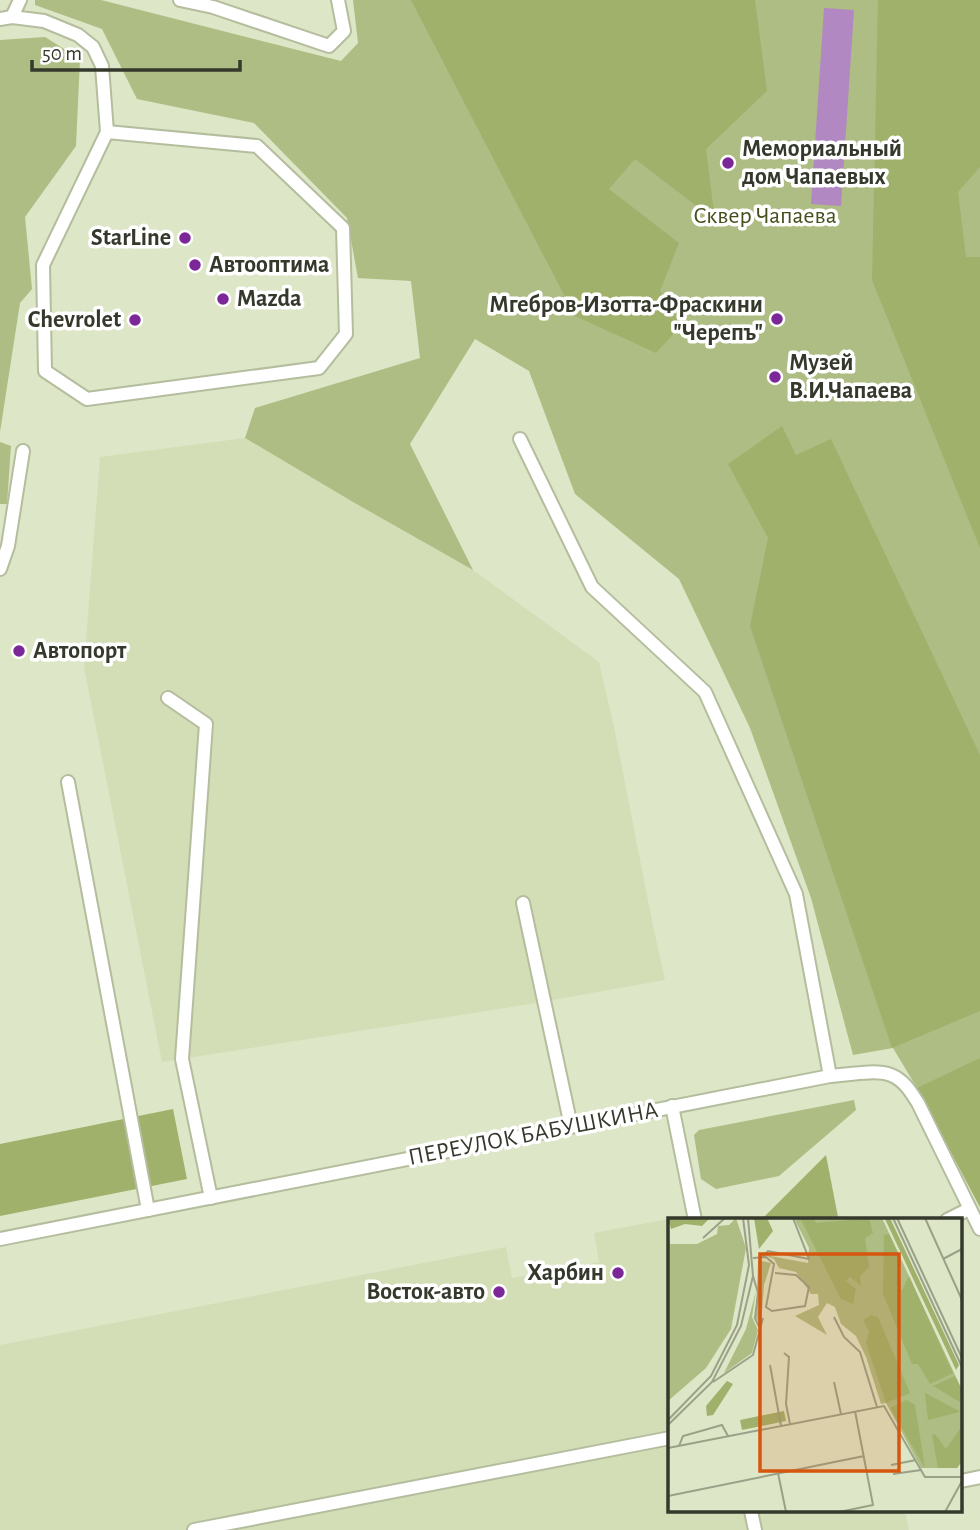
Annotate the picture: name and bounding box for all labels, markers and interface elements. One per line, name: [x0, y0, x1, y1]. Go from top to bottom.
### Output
scale bar: [32, 28, 240, 72]
text: 50 m: [42, 43, 82, 64]
place label: Мемориальный дом Чапаевых: [742, 137, 902, 189]
marker: Мемориальный дом Чапаевых: [720, 155, 736, 171]
park label: Сквер Чапаева: [693, 204, 837, 228]
place label: StarLine: [91, 226, 171, 250]
marker: StarLine: [177, 230, 193, 246]
place label: Автооптима: [209, 253, 329, 277]
marker: Автооптима: [187, 257, 203, 273]
place label: Mazda: [237, 287, 302, 311]
marker: Mazda: [215, 291, 231, 307]
place label: Мгебров-Изотта-Фраскини "Черепъ": [489, 293, 763, 345]
place label: Chevrolet: [28, 308, 121, 332]
marker: Мгебров-Изотта-Фраскини "Черепъ": [769, 311, 785, 327]
marker: Chevrolet: [127, 312, 143, 328]
place label: Музей В.И.Чапаева: [789, 351, 912, 403]
marker: Музей В.И.Чапаева: [767, 369, 783, 385]
place label: Автопорт: [33, 639, 127, 663]
marker: Автопорт: [11, 643, 27, 659]
street label: ПЕРЕУЛОК БАБУШКИНА: [406, 1098, 660, 1170]
inset map: [668, 1218, 962, 1512]
place label: Харбин: [527, 1261, 604, 1285]
marker: Харбин: [610, 1265, 626, 1281]
place label: Восток-авто: [366, 1280, 485, 1304]
marker: Восток-авто: [491, 1284, 507, 1300]

